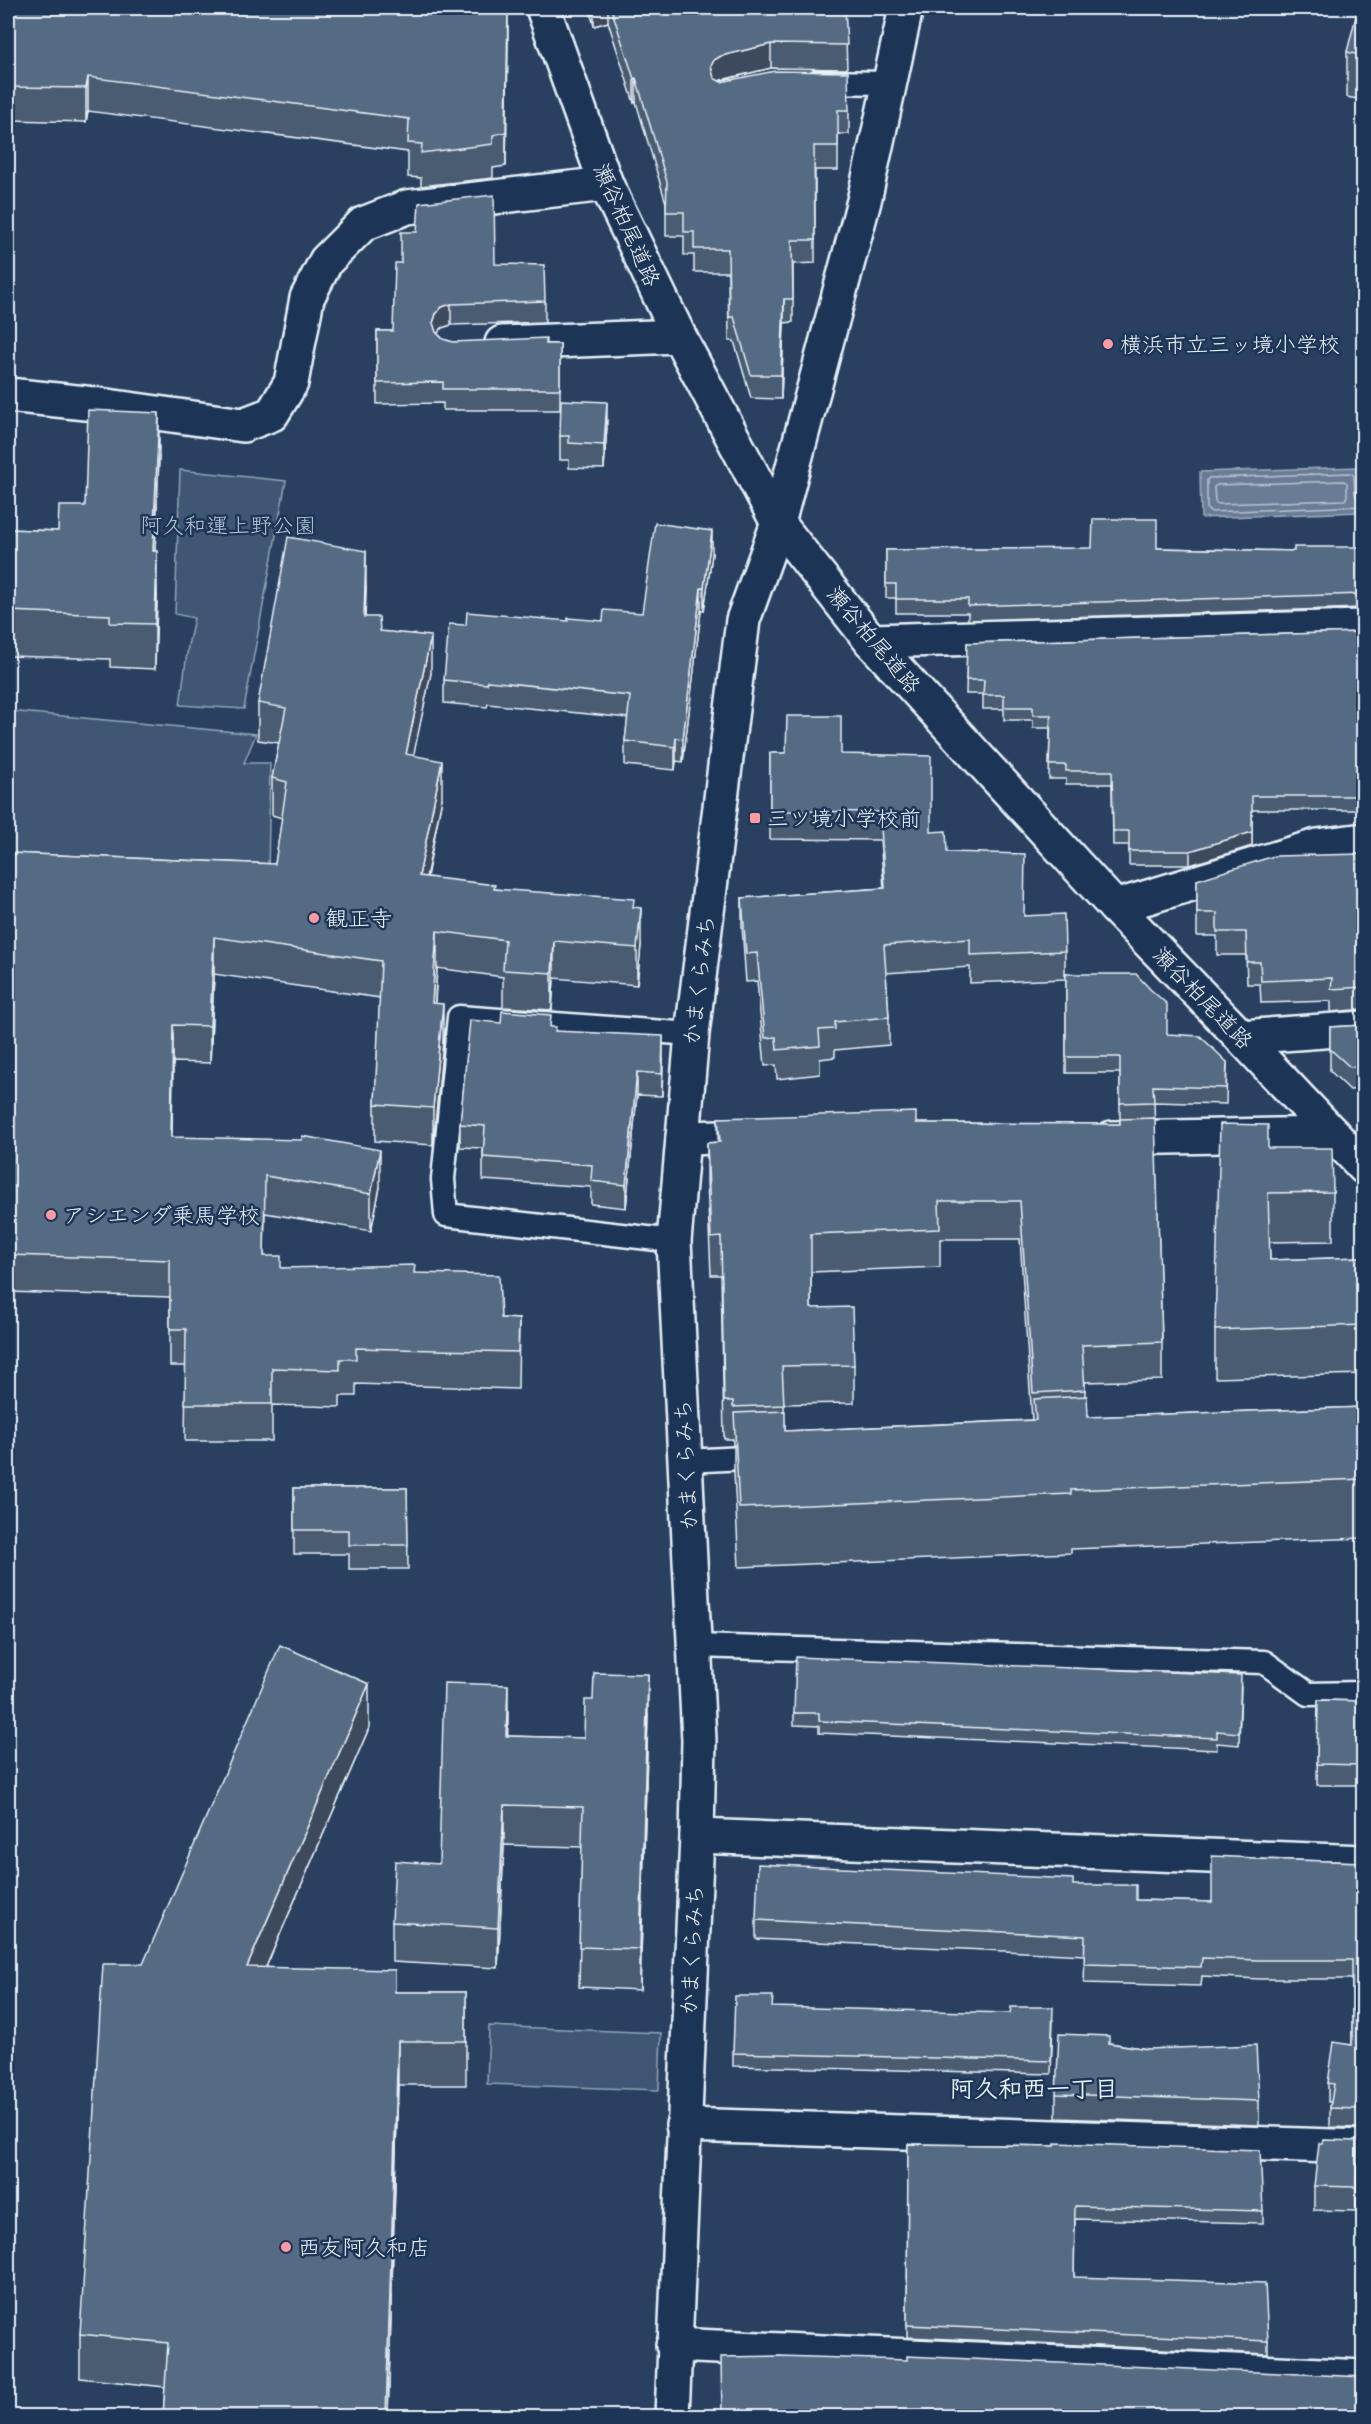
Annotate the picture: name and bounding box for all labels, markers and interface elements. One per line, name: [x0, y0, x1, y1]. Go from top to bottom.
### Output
street label: 瀬谷柏尾道路: [588, 159, 666, 291]
place label: 横浜市立三ッ境小学校: [1120, 331, 1340, 358]
marker: 横浜市立三ッ境小学校: [1101, 337, 1115, 351]
park label: 阿久和運上野公園: [140, 512, 316, 539]
street label: 瀬谷柏尾道路: [821, 581, 927, 699]
place label: 三ツ境小学校前: [767, 805, 921, 832]
marker: 三ツ境小学校前: [748, 811, 762, 825]
place label: 観正寺: [326, 905, 392, 932]
marker: 観正寺: [307, 911, 321, 925]
street label: かまくらみち: [678, 913, 720, 1047]
street label: 瀬谷柏尾道路: [1147, 941, 1259, 1055]
place label: アシエンダ乗馬学校: [63, 1202, 260, 1229]
marker: アシエンダ乗馬学校: [44, 1208, 58, 1222]
street label: かまくらみち: [669, 1399, 703, 1531]
street label: かまくらみち: [675, 1884, 709, 2016]
district label: 阿久和西一丁目: [950, 2074, 1118, 2103]
place label: 西友阿久和店: [298, 2234, 430, 2261]
marker: 西友阿久和店: [279, 2240, 293, 2254]

